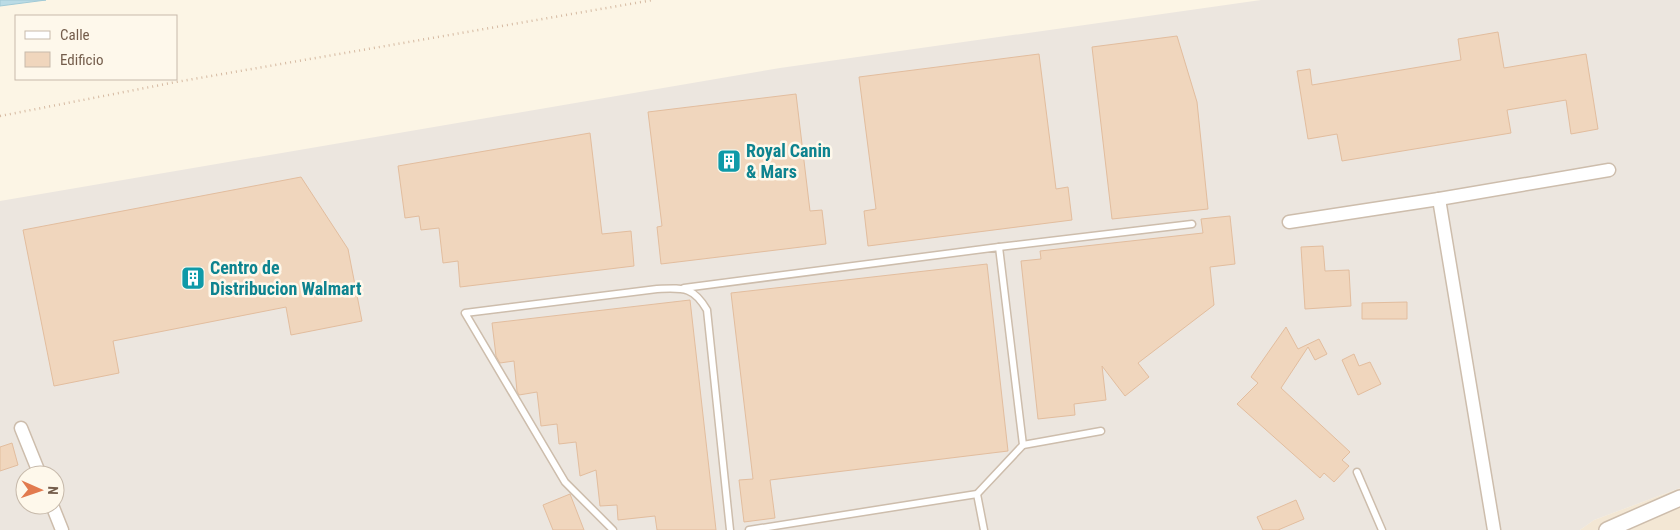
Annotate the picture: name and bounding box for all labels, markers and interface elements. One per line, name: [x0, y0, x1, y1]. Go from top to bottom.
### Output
legend: [15, 15, 178, 80]
text: Calle: [60, 26, 90, 44]
text: Edificio: [60, 51, 103, 69]
place label: Royal Canin & Mars: [746, 140, 831, 182]
building icon: Royal Canin & Mars: [716, 148, 742, 174]
place label: Centro de Distribucion Walmart: [210, 257, 362, 299]
building icon: Centro de Distribucion Walmart: [180, 265, 206, 291]
north arrow: [15, 465, 65, 515]
text: N: [45, 486, 61, 495]

